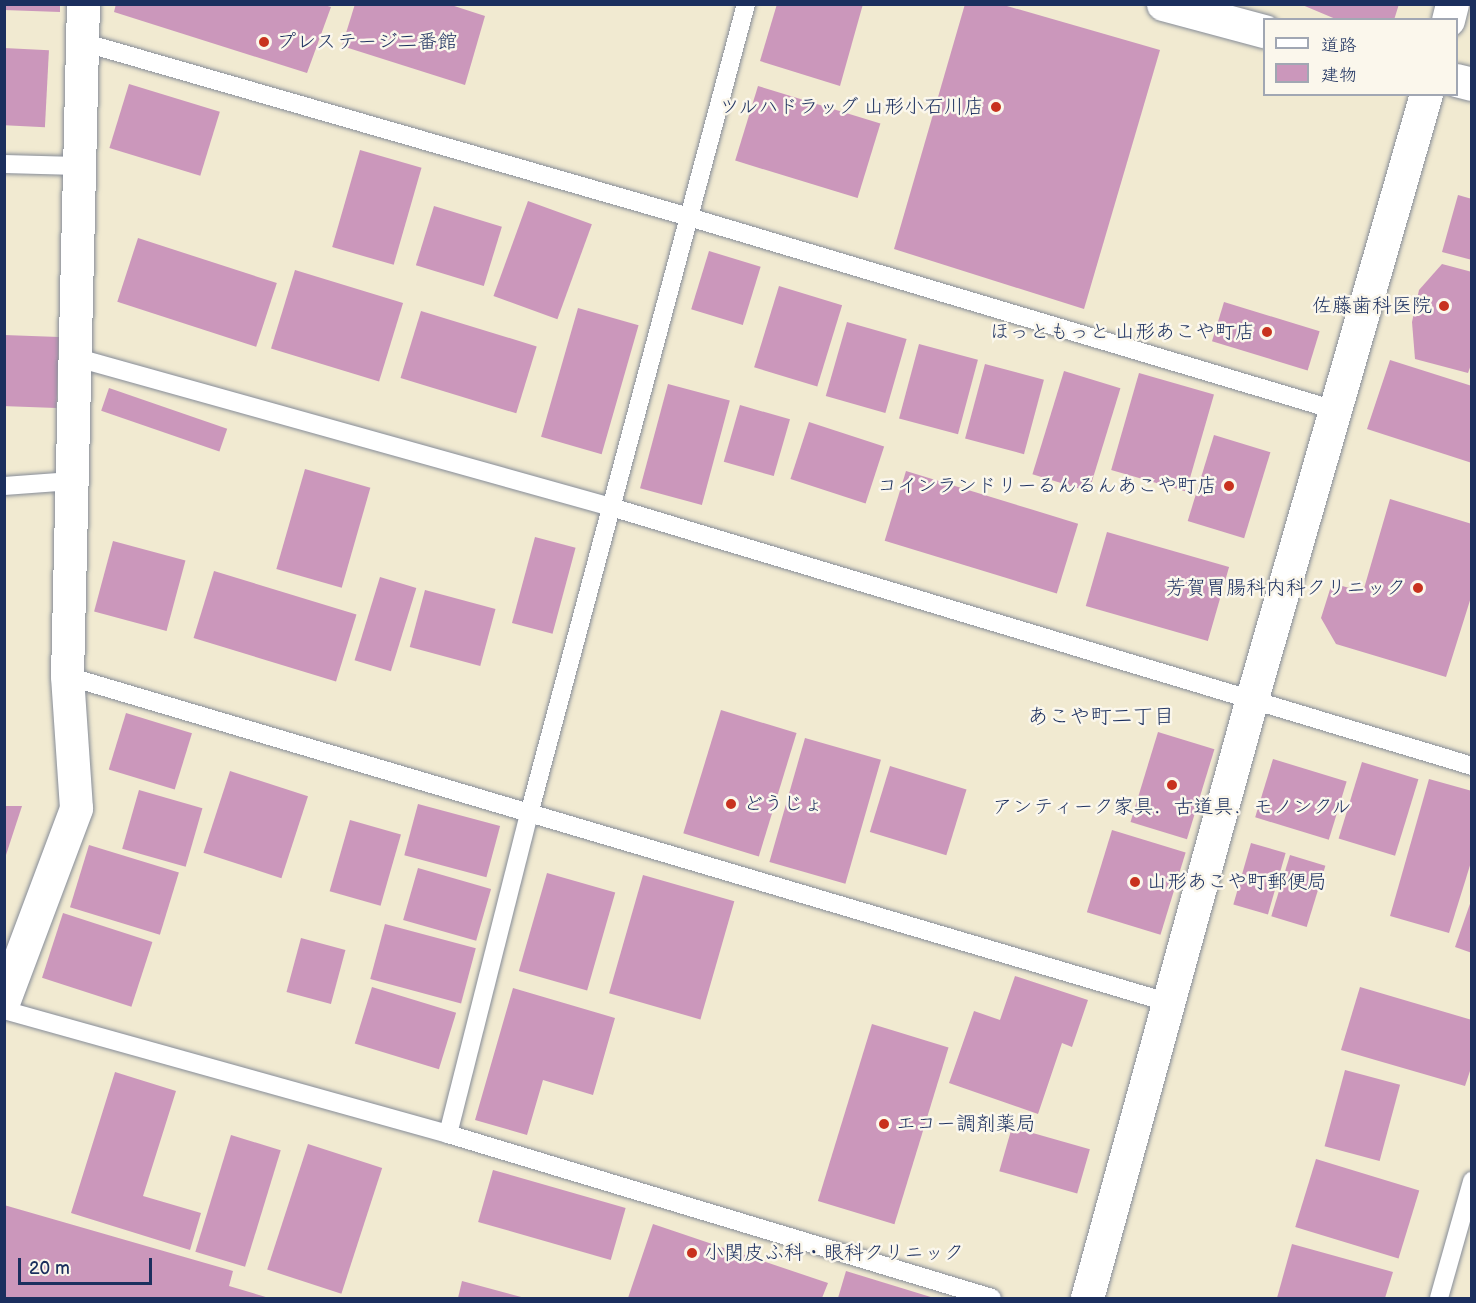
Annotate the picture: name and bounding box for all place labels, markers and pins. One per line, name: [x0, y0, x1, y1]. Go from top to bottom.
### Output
place label: プレステージ二番館: [276, 30, 456, 54]
marker: プレステージ二番館: [257, 35, 271, 49]
place label: ツルハドラッグ 山形小石川店: [719, 95, 984, 119]
marker: ツルハドラッグ 山形小石川店: [989, 100, 1003, 114]
place label: 佐藤歯科医院: [1312, 294, 1432, 318]
marker: 佐藤歯科医院: [1437, 299, 1451, 313]
place label: ほっともっと 山形あこや町店: [990, 320, 1255, 344]
marker: ほっともっと 山形あこや町店: [1260, 325, 1274, 339]
place label: コインランドリーるんるんあこや町店: [877, 474, 1217, 498]
marker: コインランドリーるんるんあこや町店: [1222, 479, 1236, 493]
place label: 芳賀胃腸科内科クリニック: [1166, 576, 1406, 600]
marker: 芳賀胃腸科内科クリニック: [1411, 581, 1425, 595]
marker: アンティーク家具．古道具．モノンクル: [1165, 778, 1179, 792]
place label: どうじょ: [743, 792, 823, 816]
place label: アンティーク家具．古道具．モノンクル: [992, 795, 1352, 819]
marker: どうじょ: [724, 797, 738, 811]
place label: 山形あこや町郵便局: [1147, 870, 1327, 894]
marker: 山形あこや町郵便局: [1128, 875, 1142, 889]
place label: エコー調剤薬局: [896, 1112, 1036, 1136]
marker: エコー調剤薬局: [877, 1117, 891, 1131]
place label: 小関皮ふ科・眼科クリニック: [704, 1241, 964, 1265]
marker: 小関皮ふ科・眼科クリニック: [685, 1246, 699, 1260]

